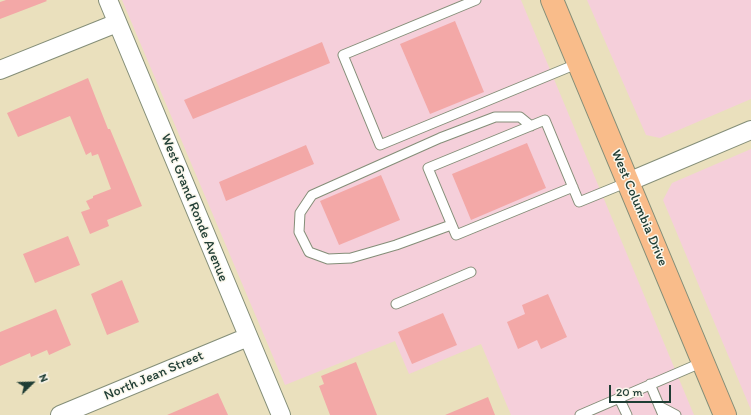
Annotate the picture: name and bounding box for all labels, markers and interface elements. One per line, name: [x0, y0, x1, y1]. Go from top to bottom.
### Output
street label: West Grand Ronde Avenue: [157, 132, 231, 284]
street label: West Columbia Drive: [607, 147, 671, 269]
street label: North Jean Street: [102, 347, 206, 405]
north arrow: [12, 363, 52, 403]
text: N: [36, 372, 51, 384]
scale bar: [611, 377, 673, 403]
text: 20 m: [616, 385, 643, 399]

